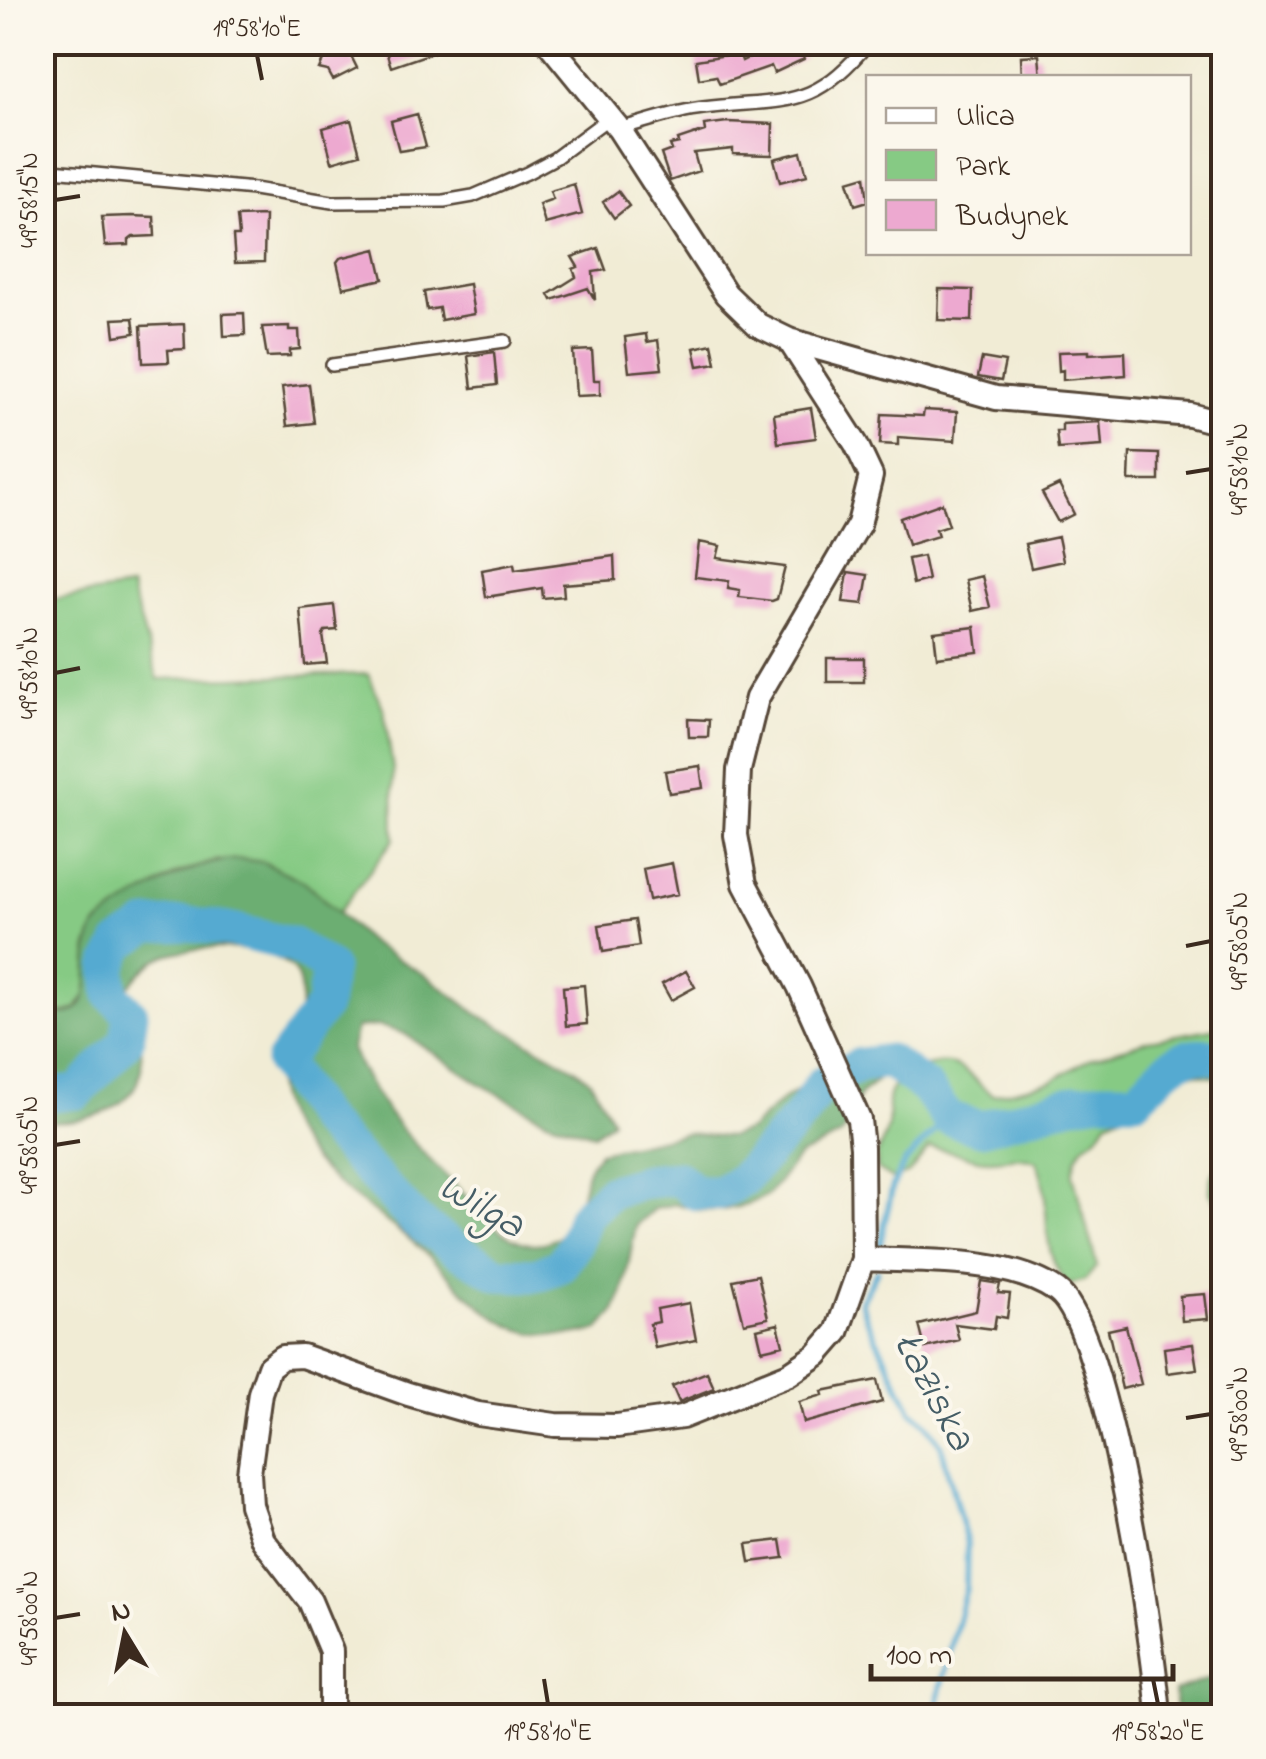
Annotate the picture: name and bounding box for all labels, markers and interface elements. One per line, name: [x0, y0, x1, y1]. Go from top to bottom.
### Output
text: 19°58'10"E: [213, 12, 301, 48]
legend: [866, 75, 1191, 255]
text: Ulica: [956, 96, 1015, 140]
text: Park: [956, 146, 1011, 190]
text: 49°58'15"N: [13, 152, 49, 248]
text: Budynek: [955, 196, 1069, 240]
text: 49°58'10"N: [1223, 423, 1259, 515]
text: 49°58'10"N: [13, 627, 49, 719]
text: 49°58'05"N: [1223, 892, 1259, 990]
text: 49°58'05"N: [13, 1096, 49, 1194]
water label: Wilga: [426, 1158, 536, 1258]
water label: Łaziska: [877, 1322, 990, 1463]
text: 49°58'00"N: [1223, 1366, 1259, 1462]
text: 49°58'00"N: [13, 1570, 49, 1666]
north arrow: [75, 1584, 175, 1684]
text: N: [108, 1591, 134, 1635]
scale bar: [871, 1619, 1174, 1681]
text: 100 m: [886, 1635, 952, 1679]
text: 19°58'10"E: [504, 1716, 592, 1752]
text: 19°58'20"E: [1112, 1716, 1204, 1752]

